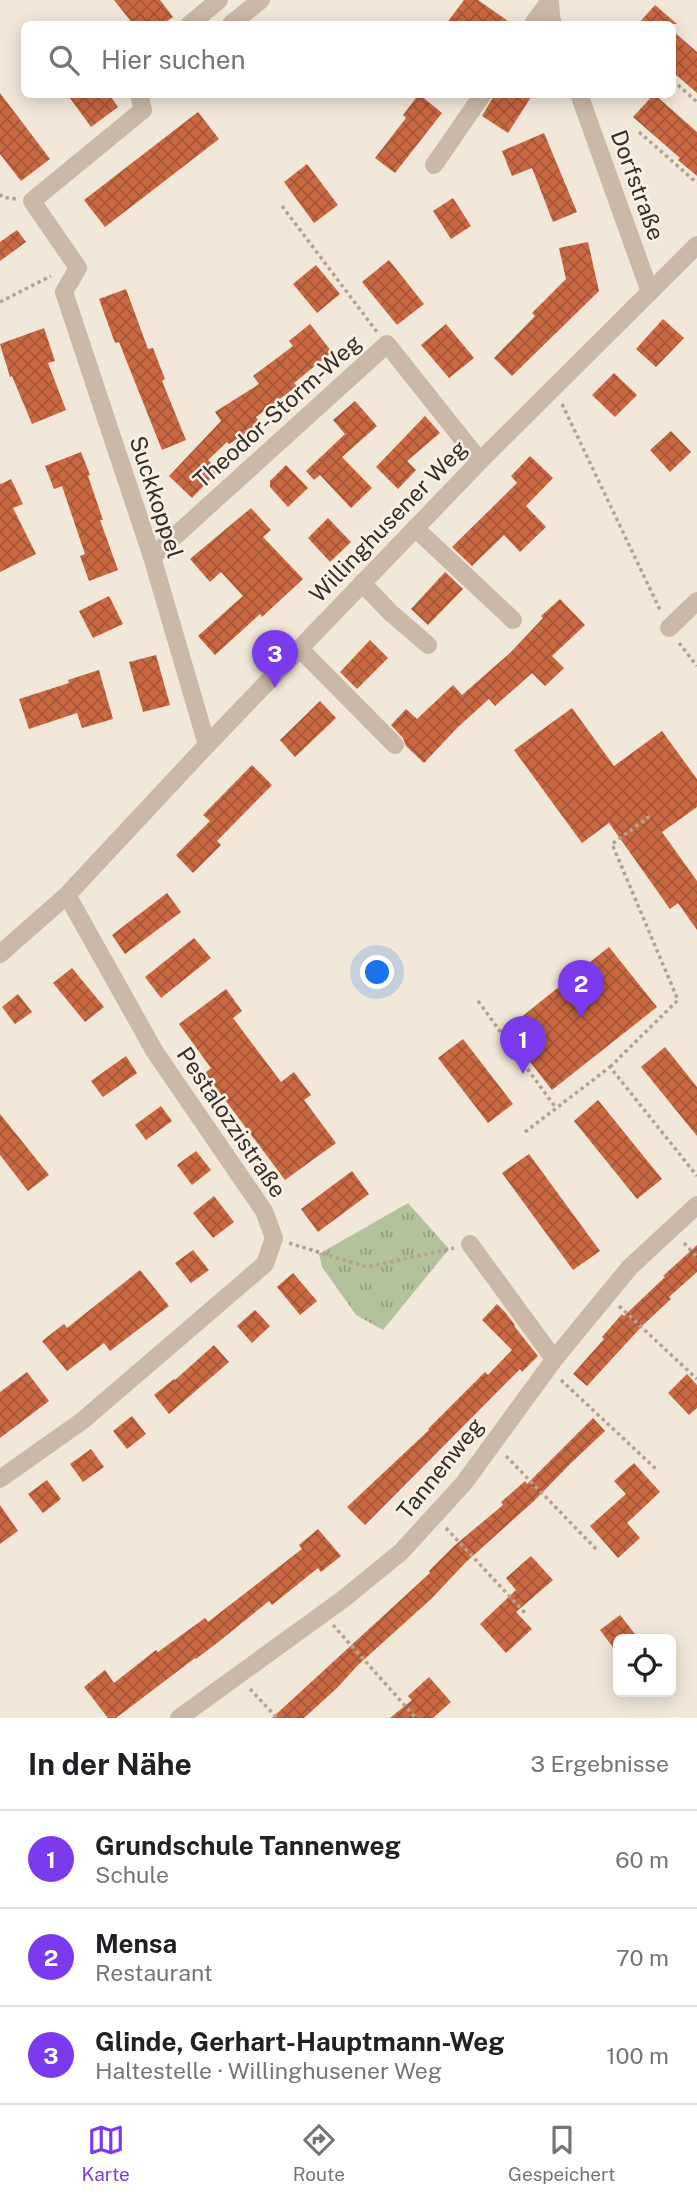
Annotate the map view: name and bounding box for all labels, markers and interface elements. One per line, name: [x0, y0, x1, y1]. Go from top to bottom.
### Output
search box: [21, 21, 676, 98]
icon: search: [45, 41, 83, 79]
text: Hier suchen: [101, 44, 246, 75]
street label: Dorfstraße: [606, 126, 670, 244]
street label: Theodor-Storm-Weg: [188, 329, 366, 493]
street label: Suckkoppel: [125, 433, 189, 561]
street label: Willinghusener Weg: [304, 434, 472, 608]
pin: 3: [252, 630, 298, 688]
your location: [360, 955, 394, 989]
pin: 2: [558, 960, 604, 1018]
pin: 1: [500, 1016, 546, 1074]
street label: Pestalozzistraße: [172, 1042, 292, 1202]
street label: Tannenweg: [391, 1412, 489, 1524]
map controls: [613, 1634, 676, 1697]
button: locate: [613, 1634, 676, 1697]
text: In der Nähe: [28, 1746, 192, 1782]
text: 3 Ergebnisse: [530, 1750, 669, 1777]
text: Grundschule Tannenweg: [95, 1830, 401, 1861]
text: 1: [46, 1846, 56, 1873]
text: 60 m: [615, 1846, 669, 1873]
text: Schule: [95, 1861, 169, 1888]
text: Mensa: [95, 1928, 177, 1959]
text: 2: [44, 1944, 58, 1971]
text: 70 m: [616, 1944, 669, 1971]
text: Restaurant: [95, 1959, 213, 1986]
text: Glinde, Gerhart-Hauptmann-Weg: [95, 2026, 505, 2057]
text: 3: [43, 2042, 59, 2069]
text: 100 m: [606, 2042, 669, 2069]
text: Haltestelle · Willinghusener Weg: [95, 2057, 442, 2084]
tab: Karte: [81, 2121, 130, 2185]
tab: Route: [293, 2121, 345, 2185]
tab: Gespeichert: [508, 2121, 615, 2185]

